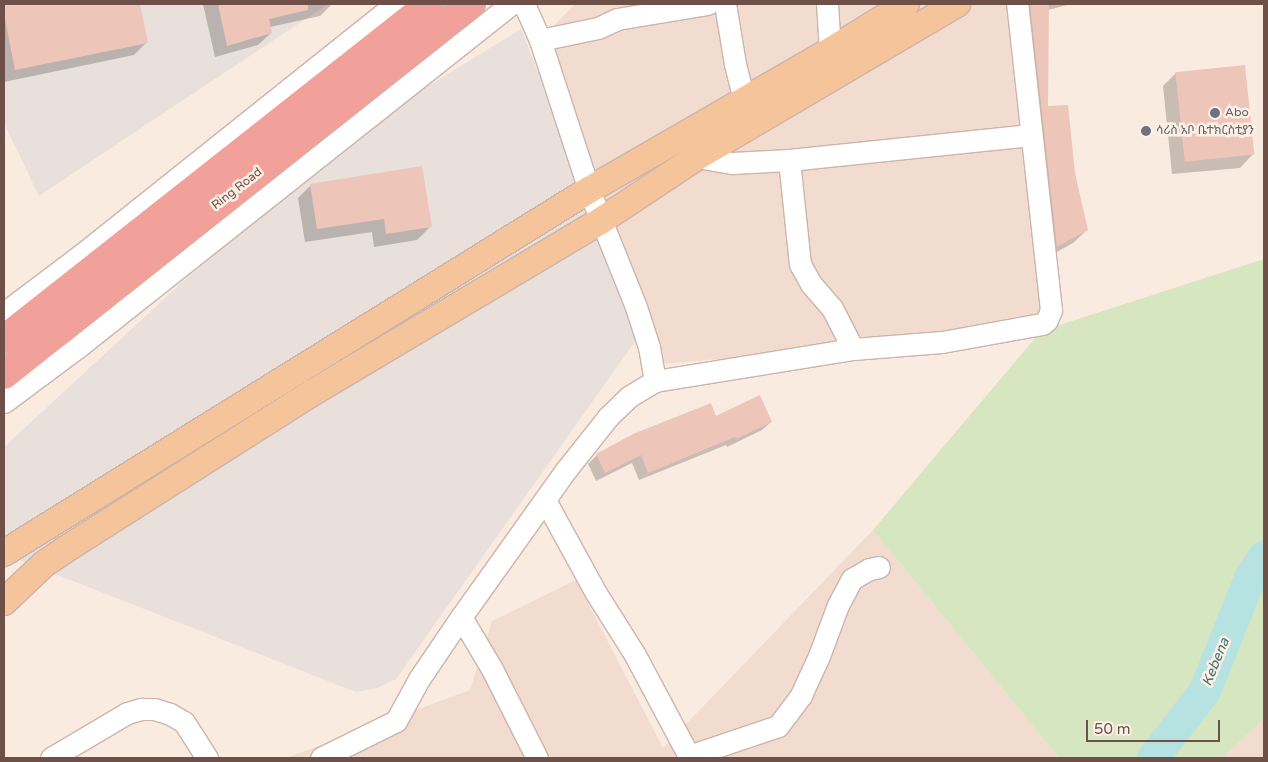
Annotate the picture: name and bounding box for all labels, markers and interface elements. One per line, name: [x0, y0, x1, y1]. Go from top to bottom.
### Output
place label: Abo: [1225, 106, 1249, 120]
marker: Abo: [1209, 107, 1221, 119]
place label: ሳሪስ አቦ ቤተክርስቲያን: [1156, 124, 1254, 138]
marker: ሳሪስ አቦ ቤተክርስቲያን: [1140, 125, 1152, 137]
street label: Ring Road: [209, 165, 265, 213]
water label: Kebena: [1199, 635, 1233, 689]
scale bar: [1088, 710, 1222, 742]
text: 50 m: [1094, 720, 1131, 738]

